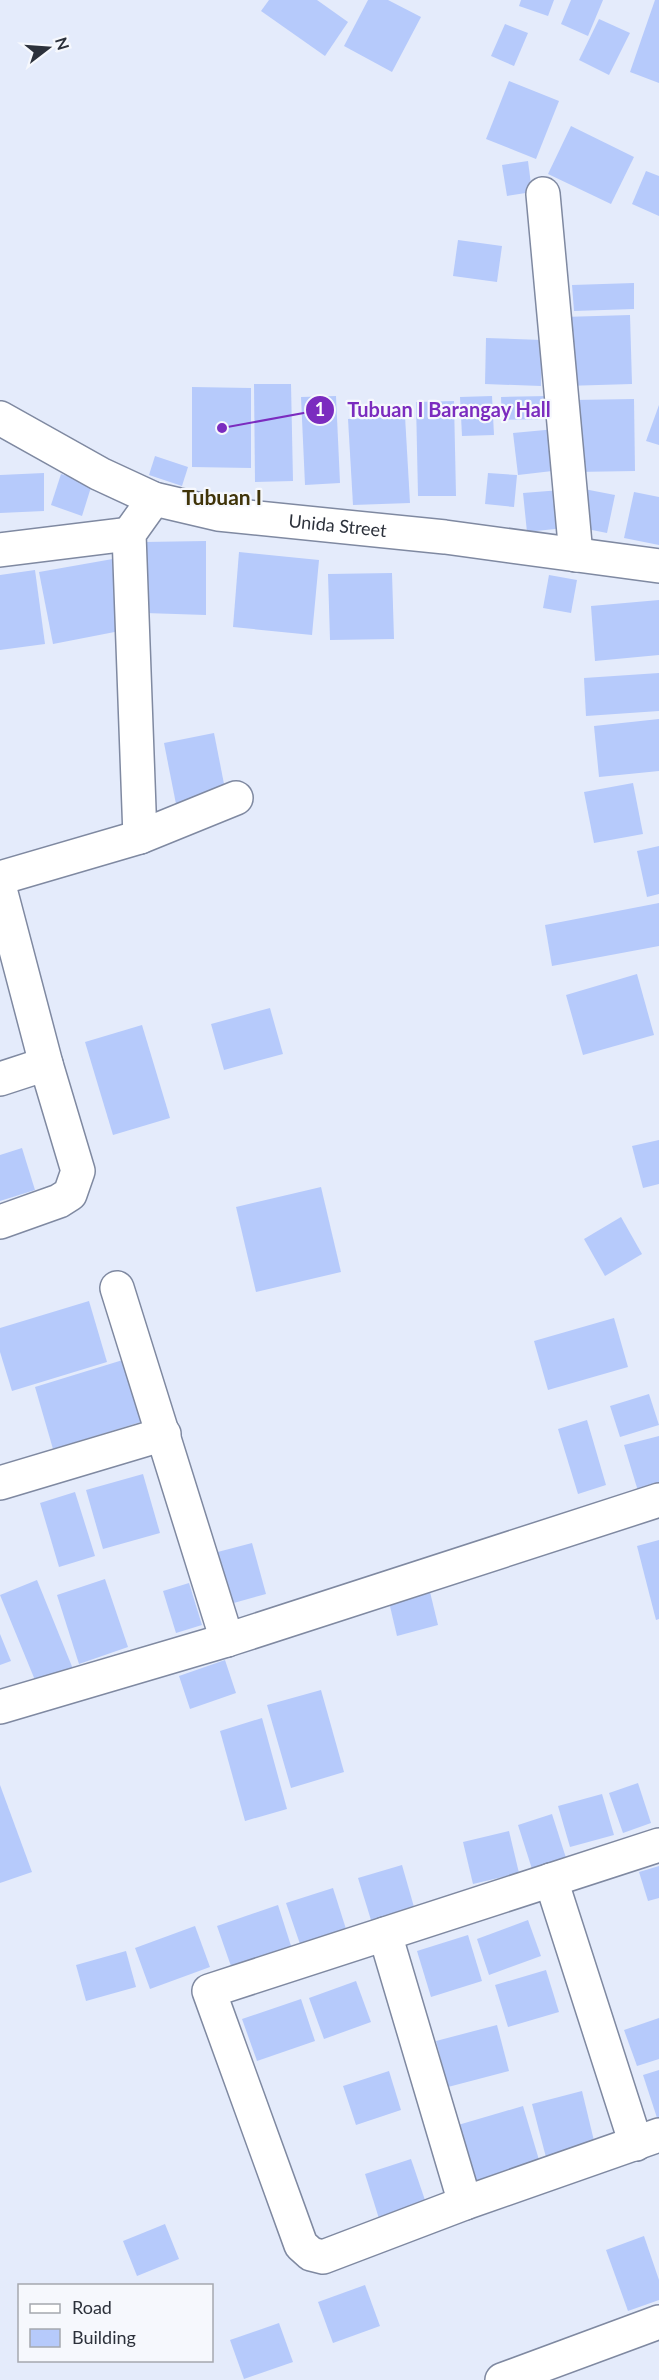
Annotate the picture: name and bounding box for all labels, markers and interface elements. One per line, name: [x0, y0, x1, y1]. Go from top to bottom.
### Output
north arrow: [18, 18, 78, 78]
text: N: [52, 35, 74, 52]
callout: Tubuan I Barangay Hall: [305, 391, 563, 429]
text: Tubuan I Barangay Hall: [347, 397, 551, 421]
text: 1: [315, 398, 325, 420]
district label: Tubuan I: [182, 484, 262, 509]
street label: Unida Street: [288, 509, 388, 541]
legend: [18, 2284, 213, 2362]
text: Road: [72, 2296, 112, 2318]
text: Building: [72, 2326, 136, 2348]

